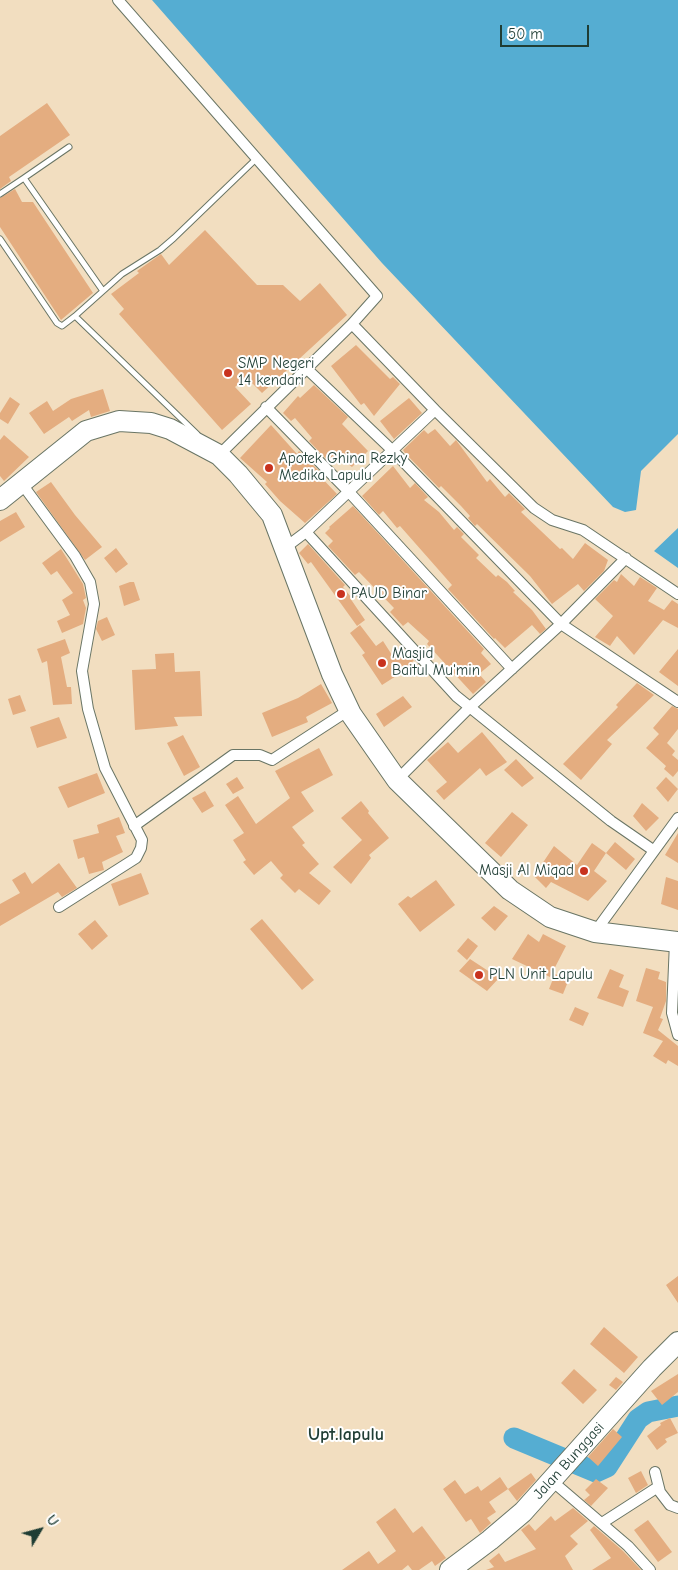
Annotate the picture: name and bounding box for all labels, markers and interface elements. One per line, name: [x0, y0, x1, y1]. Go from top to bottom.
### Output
scale bar: [503, 15, 592, 47]
text: 50 m: [508, 25, 543, 43]
place label: SMP Negeri 14 kendari: [238, 355, 314, 390]
marker: SMP Negeri 14 kendari: [222, 367, 234, 379]
place label: Apotek Ghina Rezky Medika Lapulu: [279, 450, 407, 485]
marker: Apotek Ghina Rezky Medika Lapulu: [263, 462, 275, 474]
place label: PAUD Binar: [351, 585, 427, 603]
marker: PAUD Binar: [335, 588, 347, 600]
place label: Masjid Baitul Mu'min: [392, 645, 480, 680]
marker: Masjid Baitul Mu'min: [376, 657, 388, 669]
place label: Masji Al Miqad: [479, 862, 574, 880]
marker: Masji Al Miqad: [578, 865, 590, 877]
place label: PLN Unit Lapulu: [489, 966, 593, 984]
marker: PLN Unit Lapulu: [473, 969, 485, 981]
street label: Jalan Bunggasi: [530, 1419, 608, 1503]
district label: Upt.lapulu: [308, 1424, 384, 1446]
north arrow: [15, 1505, 65, 1555]
text: U: [43, 1512, 62, 1530]

